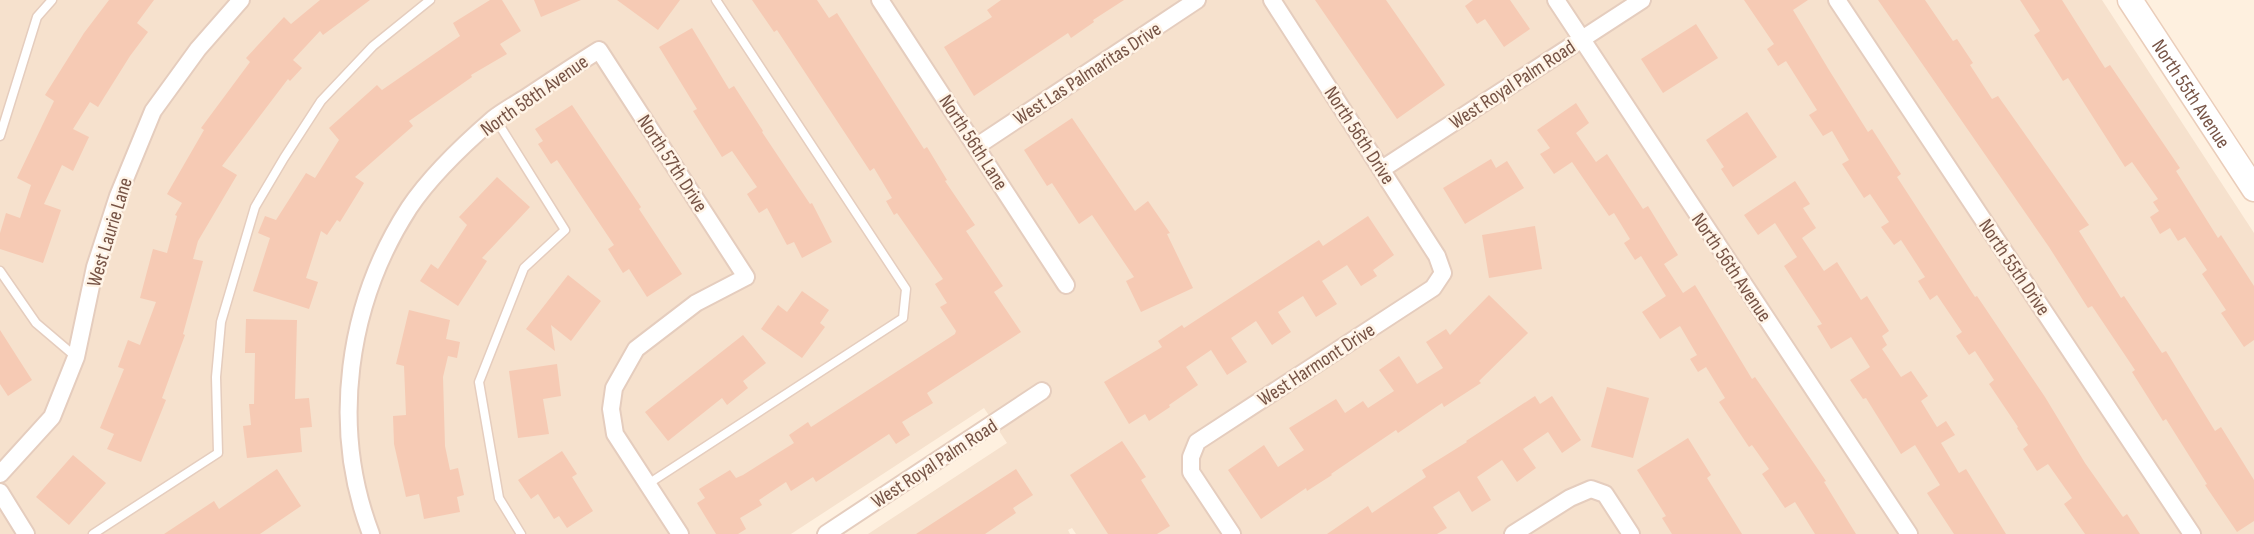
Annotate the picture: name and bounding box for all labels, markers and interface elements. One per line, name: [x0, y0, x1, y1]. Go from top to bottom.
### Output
street label: West Las Palmaritas Drive: [1009, 17, 1166, 131]
street label: West Royal Palm Road: [1445, 35, 1580, 134]
street label: North 55th Avenue: [2146, 35, 2235, 153]
street label: North 58th Avenue: [476, 50, 593, 142]
street label: North 56th Drive: [1319, 82, 1400, 189]
street label: North 56th Lane: [934, 90, 1013, 195]
street label: North 57th Drive: [632, 110, 713, 217]
street label: West Laurie Lane: [82, 175, 138, 290]
street label: North 56th Avenue: [1686, 209, 1776, 326]
street label: North 55th Drive: [1973, 215, 2055, 320]
street label: West Harmont Drive: [1253, 318, 1380, 412]
street label: West Royal Palm Road: [867, 414, 1002, 513]

